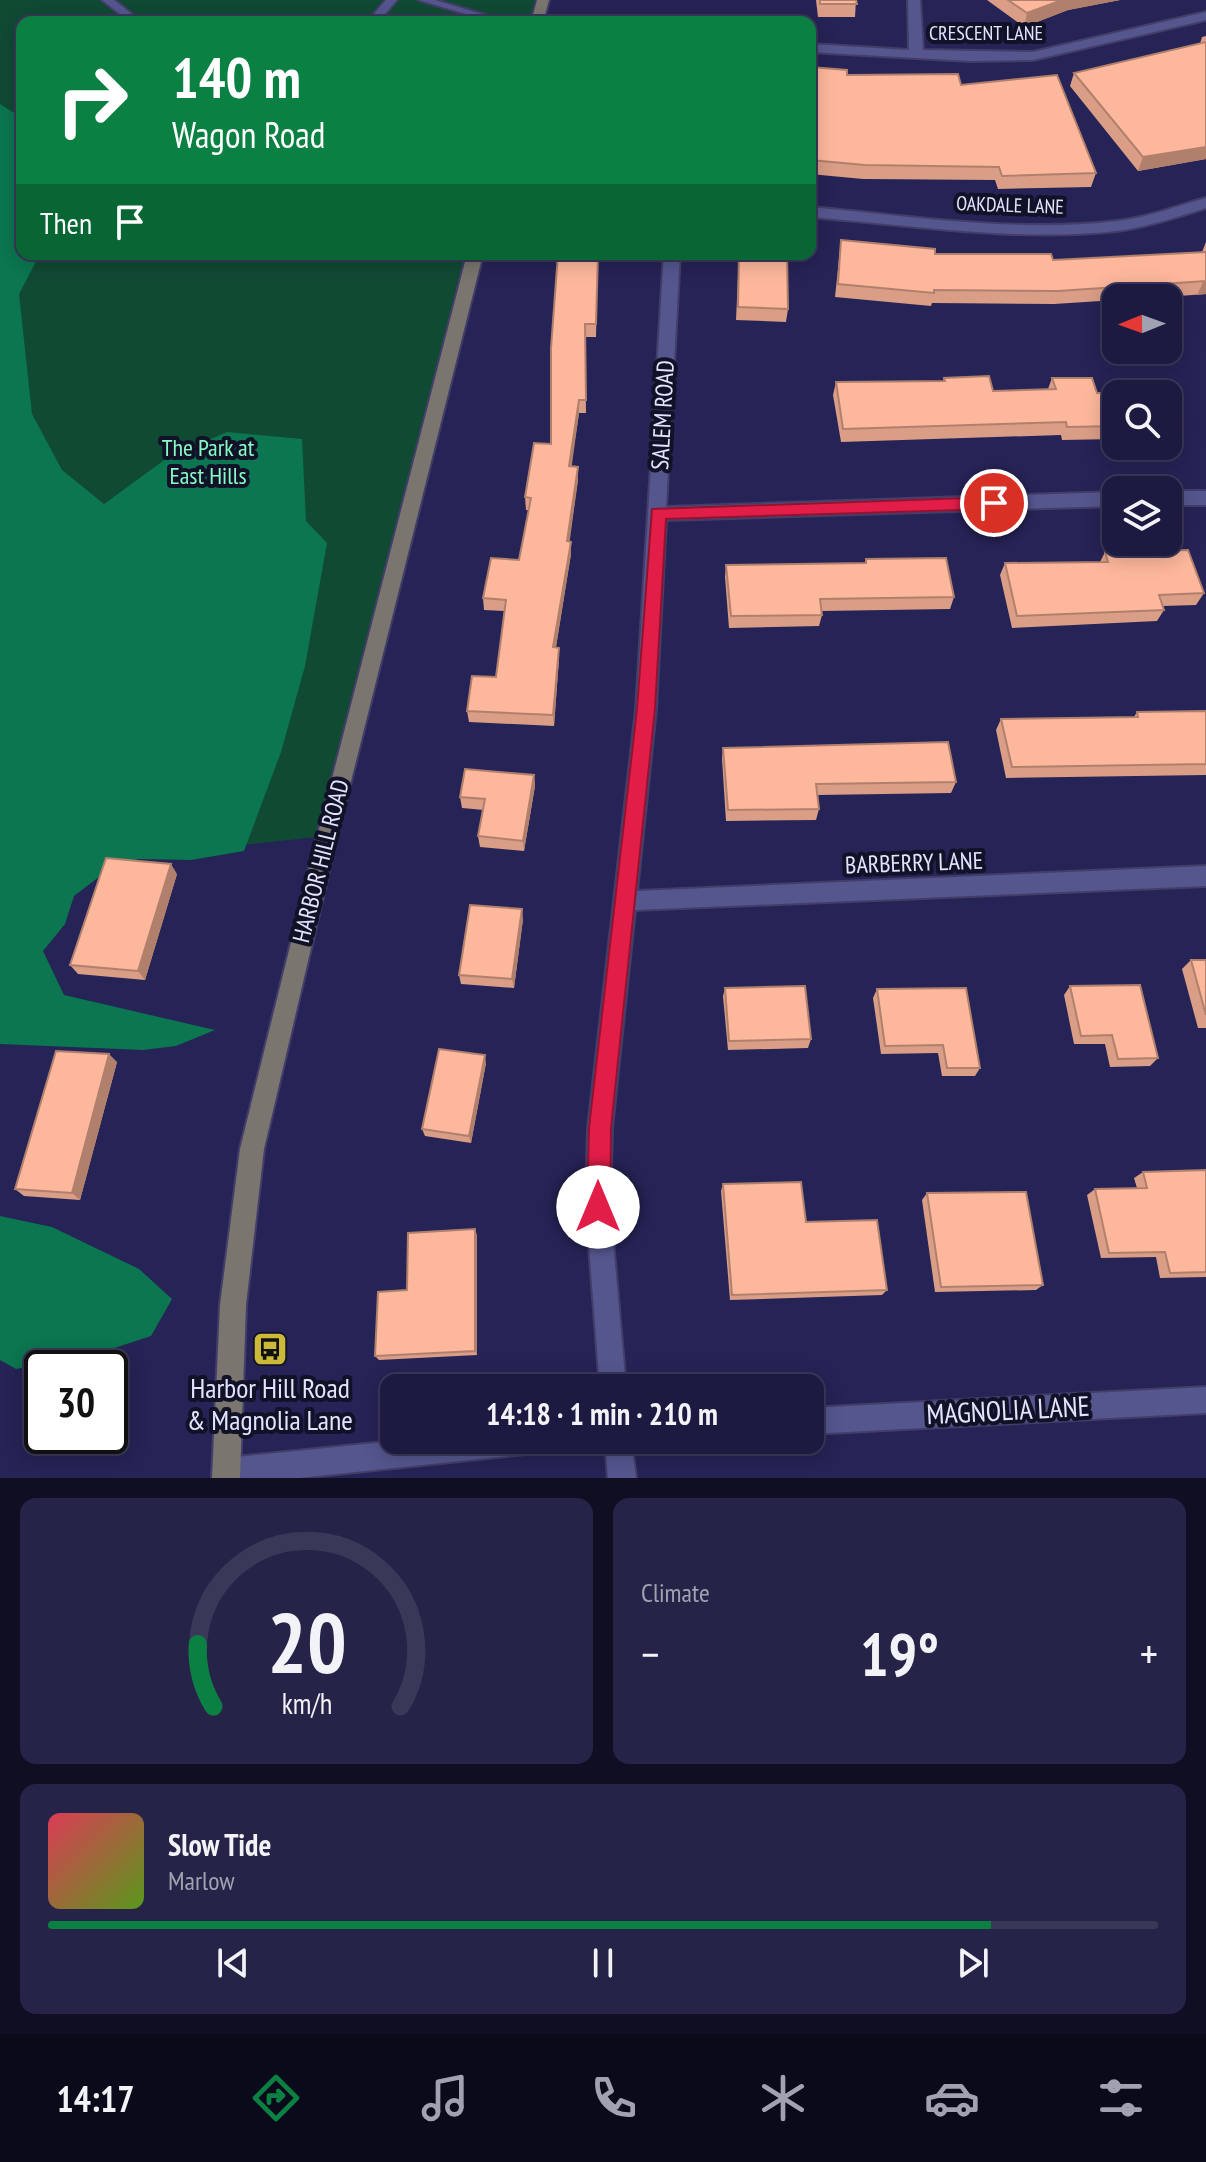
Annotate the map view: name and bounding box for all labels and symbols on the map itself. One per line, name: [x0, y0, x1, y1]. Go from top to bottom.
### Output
street label: CRESCENT LANE: [929, 20, 1043, 46]
street label: OAKDALE LANE: [956, 190, 1064, 220]
north arrow: [1102, 284, 1182, 364]
street label: SALEM ROAD: [644, 359, 681, 471]
park label: The Park at East Hills: [162, 432, 255, 491]
pin: [960, 469, 1028, 537]
street label: HARBOR HILL ROAD: [285, 776, 356, 946]
street label: BARBERRY LANE: [845, 845, 983, 880]
position arrow: [556, 1165, 640, 1249]
bus stop icon: Harbor Hill Road & Magnolia Lane: [251, 1330, 289, 1368]
speed limit sign: 30: [24, 1350, 128, 1454]
place label: Harbor Hill Road & Magnolia Lane: [187, 1369, 353, 1438]
street label: MAGNOLIA LANE: [926, 1387, 1090, 1432]

